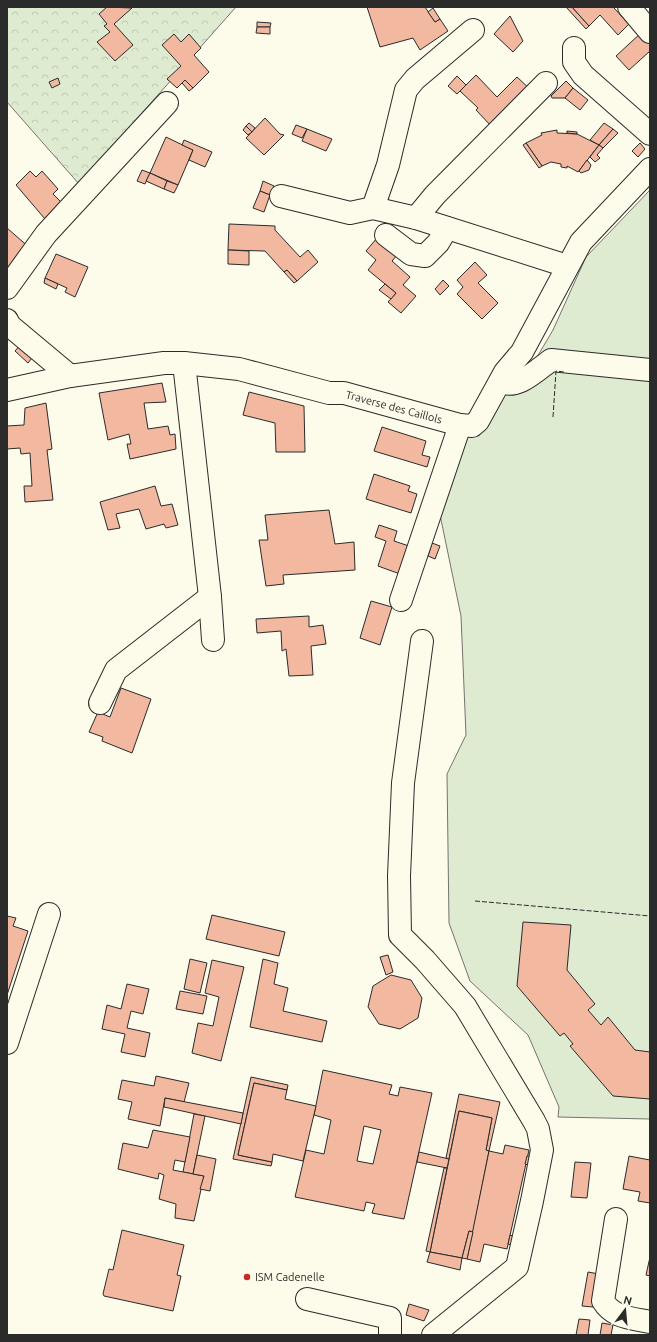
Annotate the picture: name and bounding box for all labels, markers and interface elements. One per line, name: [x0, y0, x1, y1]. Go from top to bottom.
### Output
street label: Traverse des Caillols: [345, 388, 444, 426]
place label: ISM Cadenelle: [255, 1271, 325, 1283]
marker: ISM Cadenelle: [242, 1272, 252, 1282]
north arrow: [605, 1290, 645, 1330]
text: N: [622, 1293, 633, 1307]

